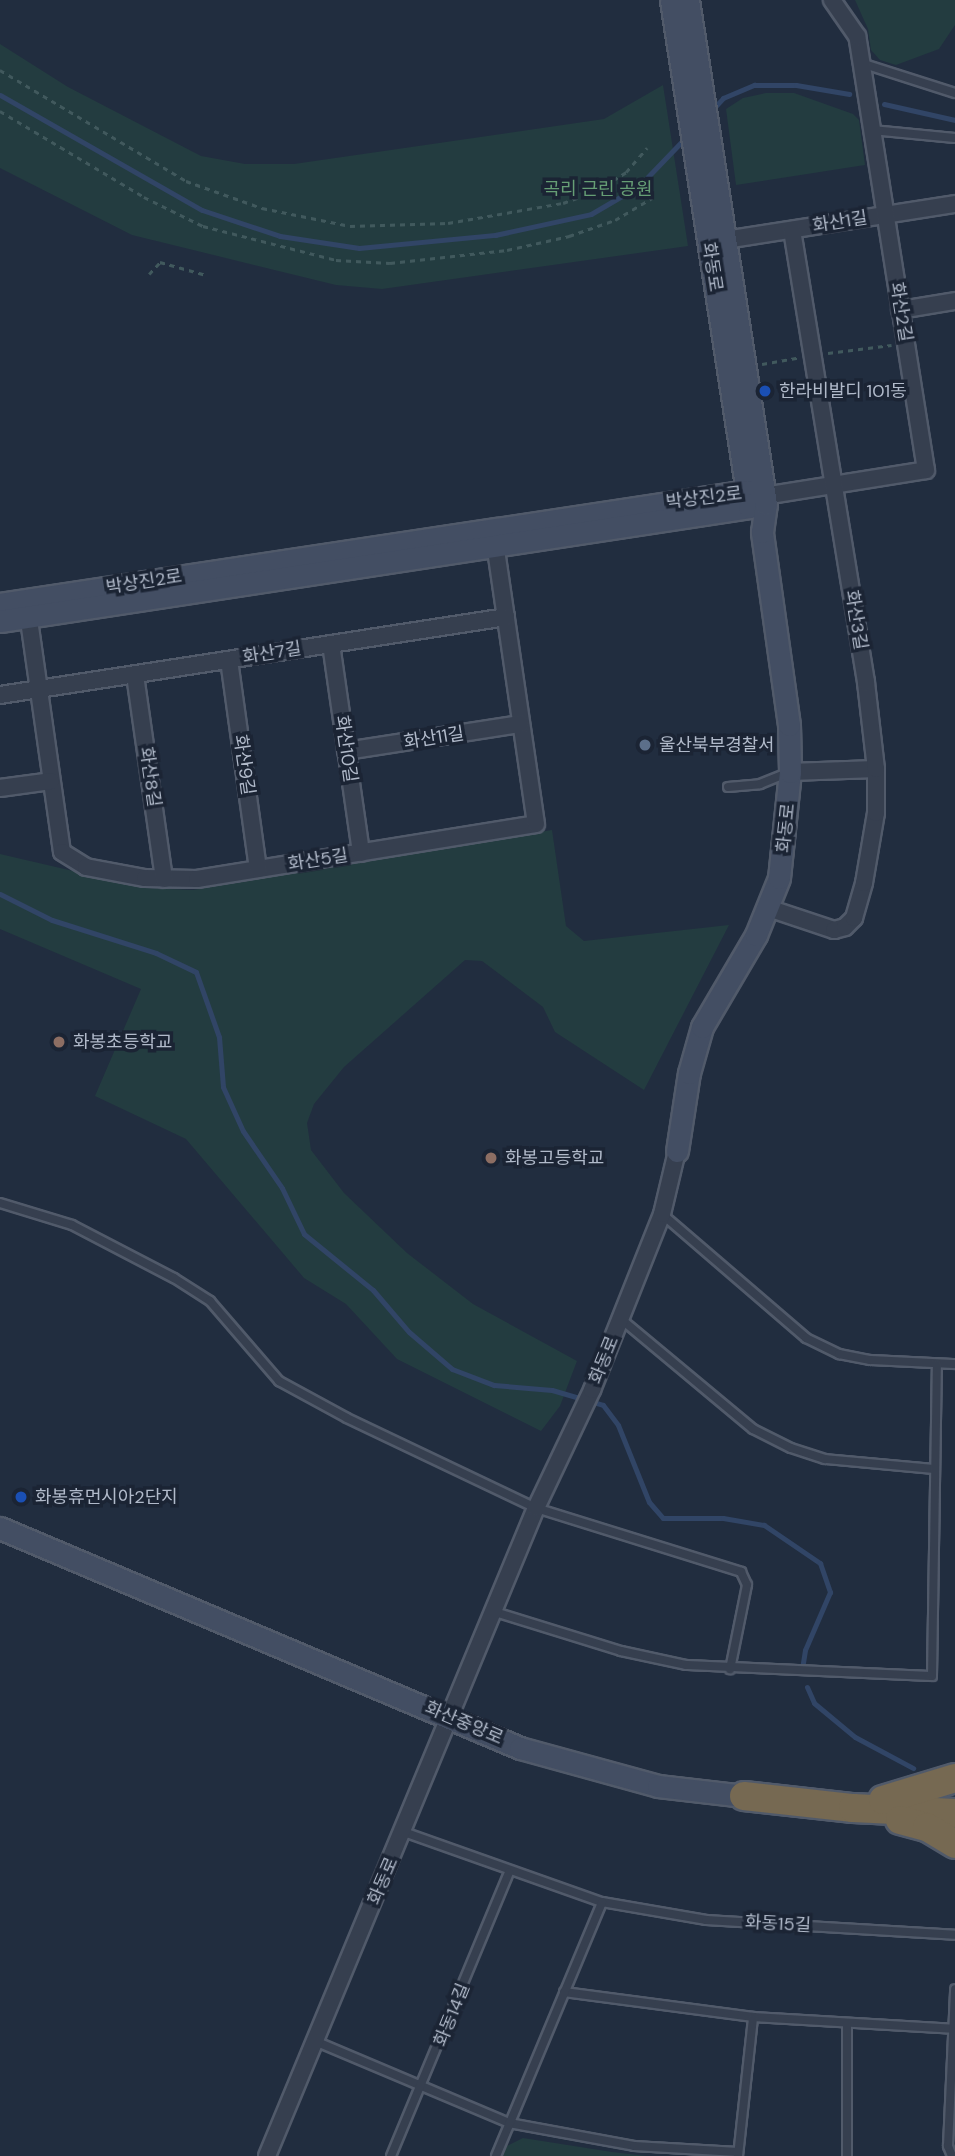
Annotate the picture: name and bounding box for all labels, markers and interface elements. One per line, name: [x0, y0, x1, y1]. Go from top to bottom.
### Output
park label: 곡리 근린 공원: [544, 178, 652, 200]
street label: 화산1길: [811, 207, 869, 237]
street label: 화동로: [697, 241, 727, 293]
street label: 화산2길: [886, 281, 916, 343]
place label: 한라비발디 101동: [779, 380, 907, 402]
marker: 한라비발디 101동: [757, 383, 773, 399]
street label: 박상진2로: [665, 483, 743, 513]
street label: 박상진2로: [104, 565, 184, 599]
street label: 화산3길: [841, 589, 871, 651]
street label: 화산7길: [241, 638, 303, 668]
street label: 화산10길: [331, 714, 361, 784]
street label: 화산11길: [402, 723, 466, 753]
street label: 화산9길: [229, 733, 259, 797]
place label: 울산북부경찰서: [659, 734, 775, 756]
marker: 울산북부경찰서: [637, 737, 653, 753]
street label: 화산8길: [135, 745, 165, 809]
street label: 화동로: [773, 802, 799, 854]
street label: 화산5길: [286, 845, 350, 875]
place label: 화봉초등학교: [73, 1031, 172, 1053]
marker: 화봉초등학교: [51, 1034, 67, 1050]
place label: 화봉고등학교: [505, 1147, 604, 1169]
marker: 화봉고등학교: [483, 1150, 499, 1166]
street label: 화동로: [585, 1333, 623, 1387]
place label: 화봉휴먼시아2단지: [35, 1486, 178, 1508]
marker: 화봉휴먼시아2단지: [13, 1489, 29, 1505]
street label: 화산중앙로: [422, 1697, 506, 1749]
street label: 화동로: [363, 1854, 403, 1908]
street label: 화동15길: [744, 1911, 812, 1937]
street label: 화동14길: [430, 1980, 474, 2050]

